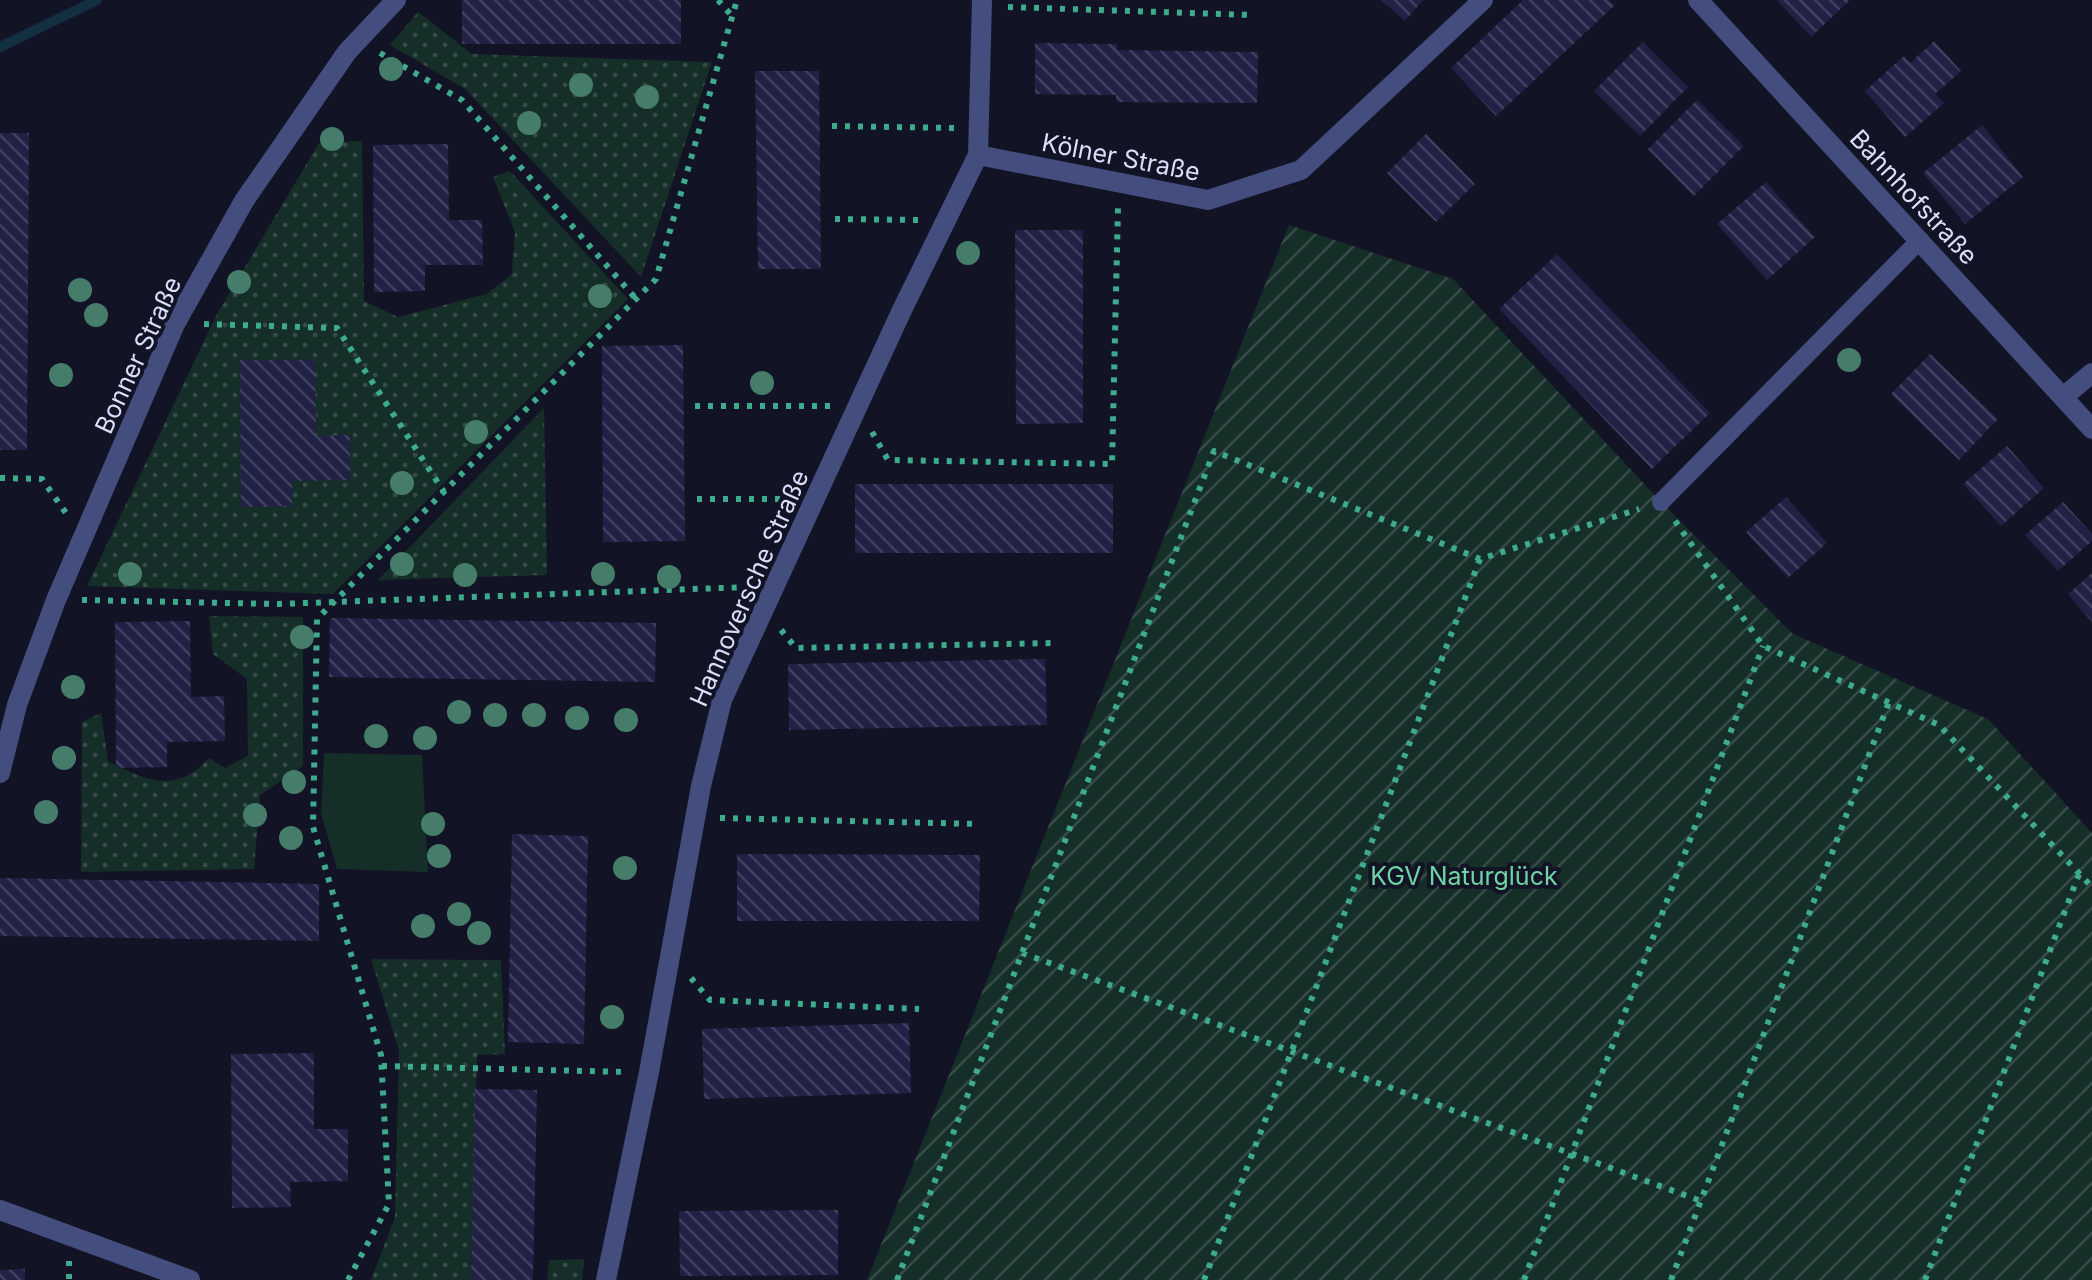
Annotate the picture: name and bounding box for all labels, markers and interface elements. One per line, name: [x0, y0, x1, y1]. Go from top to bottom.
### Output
street label: Bahnhofstraße: [1844, 123, 1984, 271]
street label: Kölner Straße: [1039, 127, 1203, 187]
street label: Bonner Straße: [89, 272, 187, 438]
street label: Hannoversche Straße: [683, 465, 815, 711]
park label: KGV Naturglück: [1370, 861, 1558, 891]

